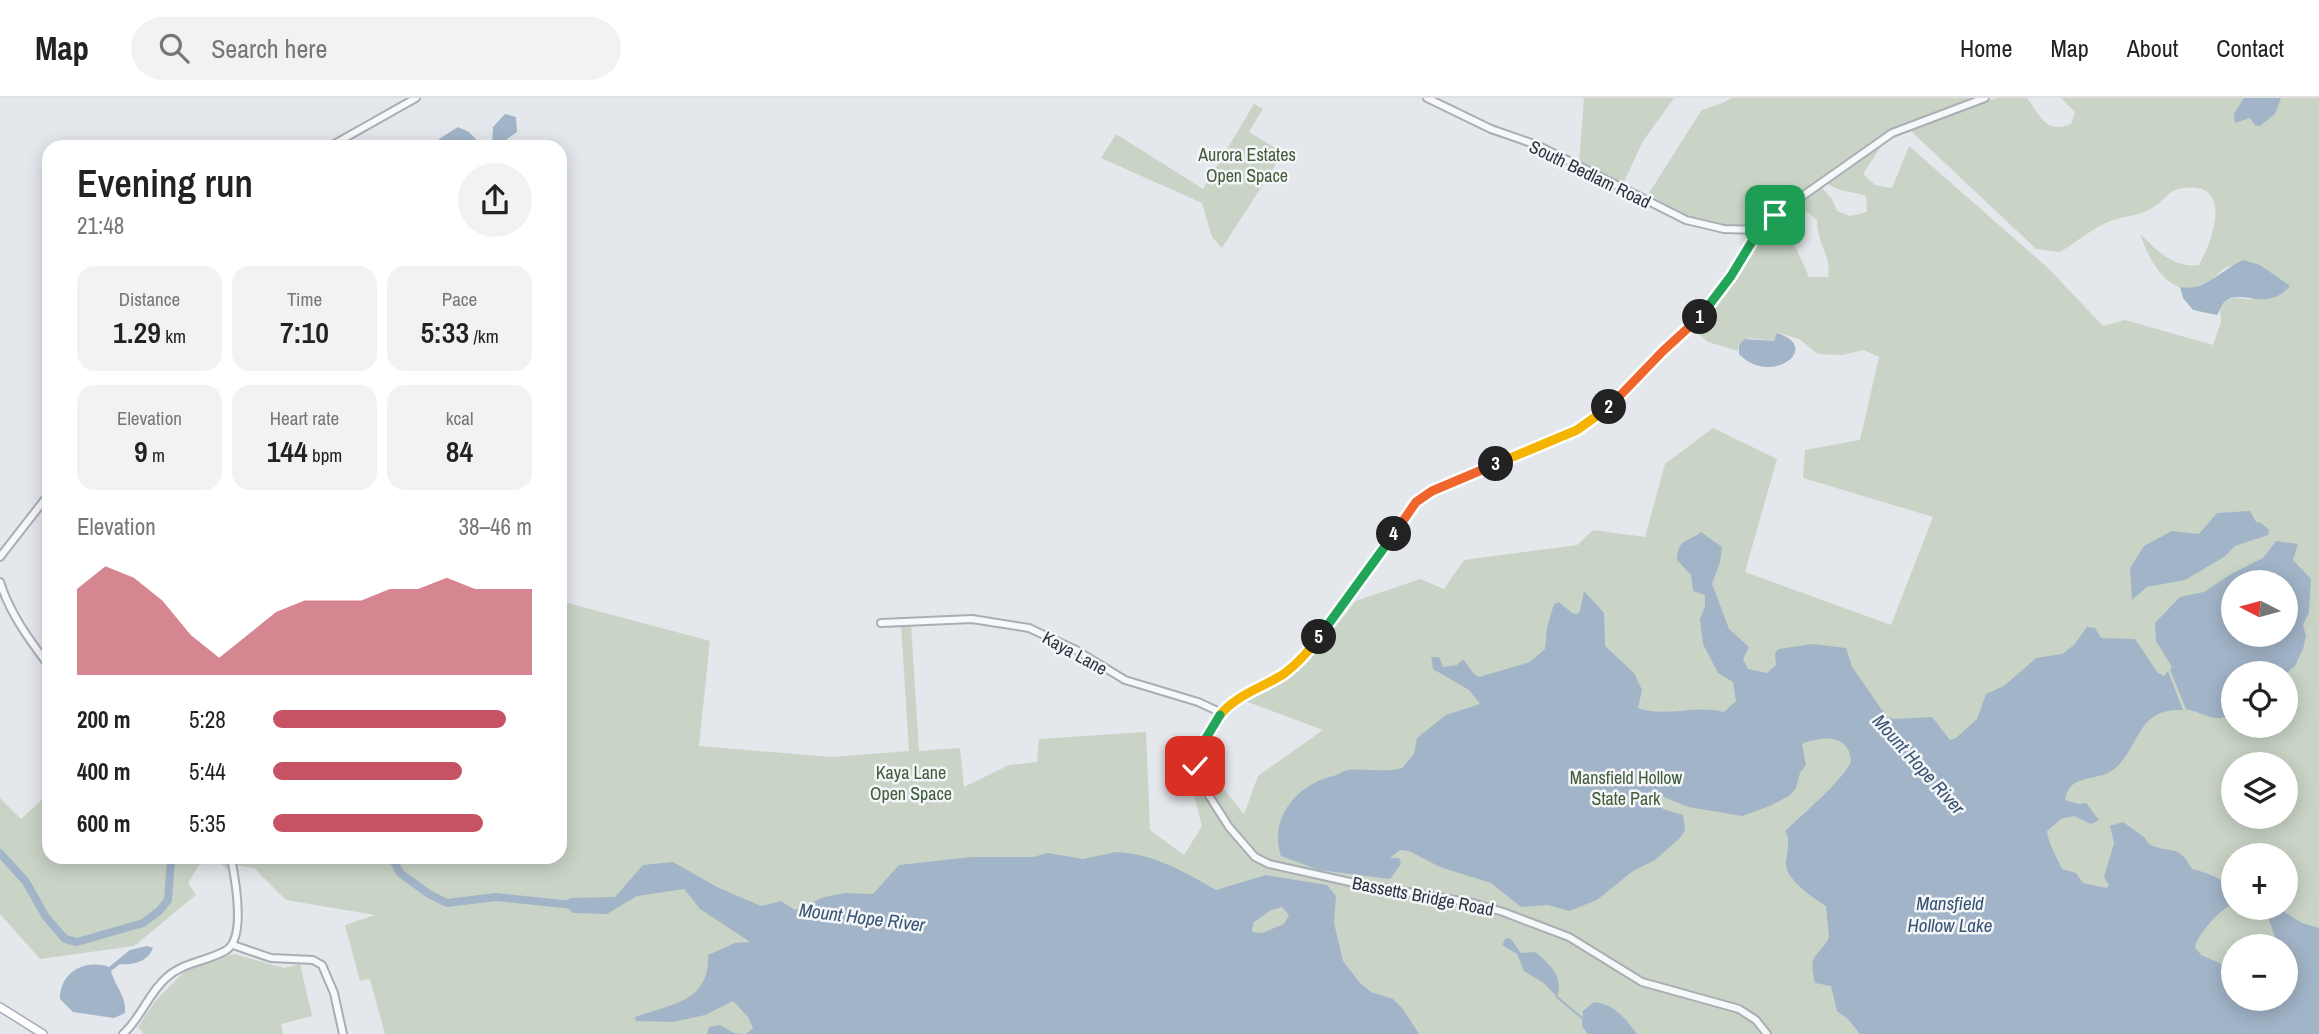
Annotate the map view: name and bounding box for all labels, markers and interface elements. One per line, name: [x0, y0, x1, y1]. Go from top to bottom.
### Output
search box: [131, 17, 621, 80]
text: Map: [35, 26, 89, 70]
icon: search: [155, 29, 193, 67]
text: Search here: [211, 31, 327, 66]
text: Home: [1960, 32, 2012, 64]
text: Map: [2050, 32, 2089, 64]
text: About: [2127, 32, 2178, 64]
text: Contact: [2216, 32, 2284, 64]
street label: South Bedlam Road: [1525, 134, 1655, 214]
park label: Aurora Estates Open Space: [1197, 142, 1296, 188]
text: Evening run: [77, 158, 253, 209]
button: share: [458, 163, 532, 237]
pin: [1745, 185, 1805, 245]
icon: arrive: [1756, 196, 1794, 234]
text: 21:48: [77, 210, 124, 241]
text: Distance: [119, 286, 180, 312]
text: Time: [287, 286, 322, 312]
text: Pace: [442, 286, 477, 312]
pin: 1: [1682, 300, 1718, 334]
text: 1: [1695, 303, 1704, 329]
text: 1.29: [113, 312, 161, 352]
text: 7:10: [280, 312, 329, 352]
text: 5:33: [420, 312, 469, 352]
text: km: [161, 323, 186, 349]
text: /km: [469, 323, 499, 349]
pin: 2: [1592, 390, 1626, 424]
text: 2: [1604, 393, 1613, 419]
text: Elevation: [117, 405, 182, 431]
text: Heart rate: [270, 405, 339, 431]
text: kcal: [446, 405, 473, 431]
text: 9: [134, 431, 148, 471]
text: 144: [267, 431, 308, 471]
text: 84: [446, 431, 473, 471]
text: m: [148, 442, 165, 468]
text: bpm: [308, 442, 342, 468]
pin: 3: [1478, 446, 1514, 482]
text: 3: [1491, 450, 1500, 476]
text: Elevation: [77, 511, 156, 542]
text: 38–46 m: [459, 511, 532, 542]
pin: 4: [1376, 516, 1412, 551]
text: 4: [1389, 520, 1398, 546]
north arrow: [2221, 570, 2298, 648]
map controls: [2221, 570, 2298, 1011]
pin: 5: [1302, 620, 1336, 654]
text: 5: [1314, 623, 1323, 649]
street label: Kaya Lane: [1038, 625, 1112, 681]
button: locate: [2221, 661, 2298, 738]
text: 200 m: [77, 704, 130, 735]
text: 5:28: [189, 704, 226, 735]
water label: Mount Hope River: [1867, 708, 1971, 820]
pin: [1165, 736, 1225, 796]
icon: check: [1176, 747, 1214, 785]
button: layers: [2221, 752, 2298, 829]
text: 400 m: [77, 756, 130, 787]
text: 5:44: [189, 756, 226, 787]
park label: Kaya Lane Open Space: [870, 760, 952, 806]
park label: Mansfield Hollow State Park: [1570, 765, 1683, 811]
text: 600 m: [77, 808, 130, 839]
text: 5:35: [189, 808, 226, 839]
button: +: [2221, 843, 2298, 920]
street label: Bassetts Bridge Road: [1350, 870, 1496, 922]
water label: Mansfield Hollow Lake: [1908, 890, 1992, 938]
water label: Mount Hope River: [798, 896, 927, 938]
button: −: [2221, 934, 2298, 1011]

